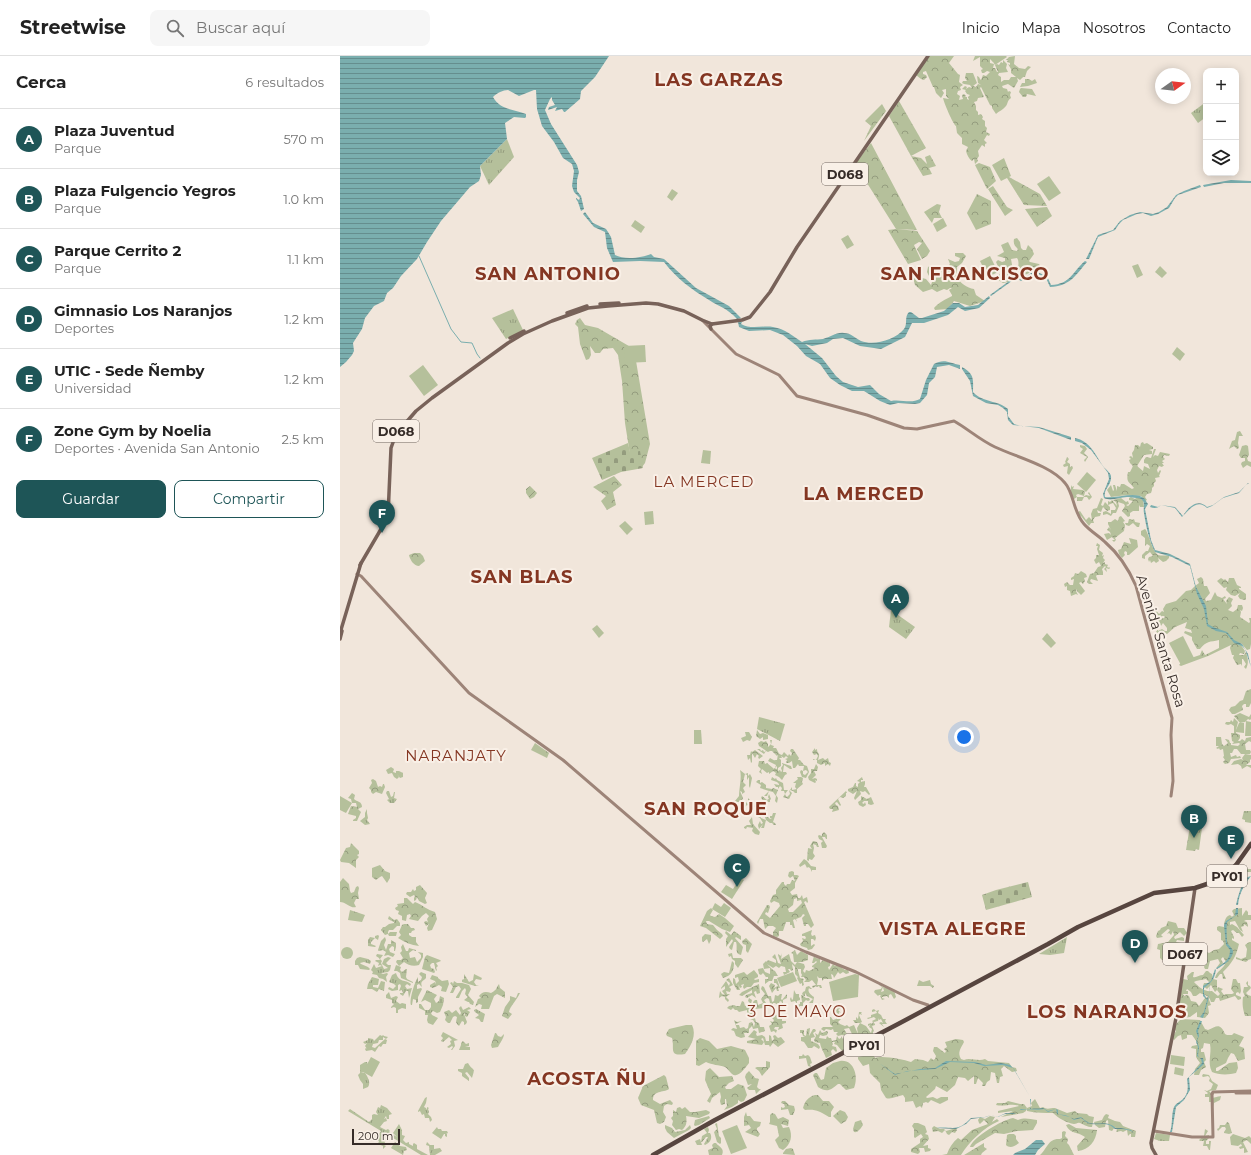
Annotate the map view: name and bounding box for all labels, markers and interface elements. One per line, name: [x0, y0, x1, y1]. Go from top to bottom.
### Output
search box: [150, 10, 430, 46]
text: Streetwise: [20, 16, 126, 39]
icon: search: [164, 17, 186, 39]
text: Buscar aquí: [196, 18, 285, 37]
text: Inicio: [962, 19, 999, 37]
text: Mapa: [1021, 19, 1061, 37]
text: Nosotros: [1083, 19, 1145, 37]
text: Contacto: [1167, 19, 1231, 37]
north arrow: [1155, 68, 1191, 104]
map controls: [1203, 68, 1239, 176]
button: +: [1203, 68, 1239, 104]
district label: LAS GARZAS: [654, 69, 784, 91]
text: Cerca: [16, 72, 66, 92]
text: 6 resultados: [245, 74, 324, 90]
button: −: [1203, 104, 1239, 140]
text: Plaza Juventud: [54, 121, 175, 140]
text: A: [24, 131, 34, 147]
text: 570 m: [284, 131, 324, 147]
text: Parque: [54, 140, 101, 156]
button: layers: [1203, 140, 1239, 176]
road number: D068: [822, 163, 868, 185]
text: Plaza Fulgencio Yegros: [54, 181, 236, 200]
text: B: [24, 191, 34, 207]
text: 1.0 km: [283, 191, 324, 207]
text: Parque: [54, 200, 101, 216]
text: Parque Cerrito 2: [54, 241, 181, 260]
text: C: [24, 251, 34, 267]
text: 1.1 km: [287, 251, 324, 267]
text: Parque: [54, 260, 101, 276]
district label: SAN ANTONIO: [475, 263, 621, 285]
district label: SAN FRANCISCO: [880, 263, 1050, 285]
text: Gimnasio Los Naranjos: [54, 301, 232, 320]
text: D: [24, 311, 34, 327]
text: 1.2 km: [284, 311, 324, 327]
text: Deportes: [54, 320, 114, 336]
text: UTIC - Sede Ñemby: [54, 361, 204, 380]
text: E: [25, 371, 33, 387]
text: 1.2 km: [284, 371, 324, 387]
text: Universidad: [54, 380, 132, 396]
road number: D068: [373, 420, 419, 442]
text: Zone Gym by Noelia: [54, 421, 211, 440]
text: F: [25, 431, 33, 447]
text: 2.5 km: [281, 431, 324, 447]
text: Deportes · Avenida San Antonio: [54, 440, 260, 456]
district label: LA MERCED: [654, 472, 754, 491]
button: Guardar: [16, 480, 166, 518]
button: Compartir: [174, 480, 324, 518]
district label: LA MERCED: [803, 483, 925, 505]
pin: F: [369, 500, 395, 533]
district label: SAN BLAS: [471, 566, 573, 588]
street label: Avenida Santa Rosa: [1132, 572, 1190, 710]
pin: A: [883, 585, 909, 618]
your location: [954, 727, 974, 747]
district label: NARANJATY: [405, 746, 507, 765]
district label: SAN ROQUE: [644, 798, 768, 820]
pin: B: [1181, 805, 1207, 838]
pin: E: [1218, 826, 1244, 859]
pin: C: [724, 854, 750, 887]
road number: PY01: [1207, 865, 1247, 887]
district label: VISTA ALEGRE: [878, 918, 1027, 940]
pin: D: [1122, 930, 1148, 963]
road number: D067: [1163, 943, 1207, 965]
district label: LOS NARANJOS: [1027, 1001, 1187, 1023]
district label: 3 DE MAYO: [747, 1002, 847, 1021]
road number: PY01: [844, 1034, 884, 1056]
district label: ACOSTA ÑU: [526, 1068, 647, 1090]
scale bar: [352, 1127, 400, 1146]
text: 200 m: [358, 1129, 393, 1143]

